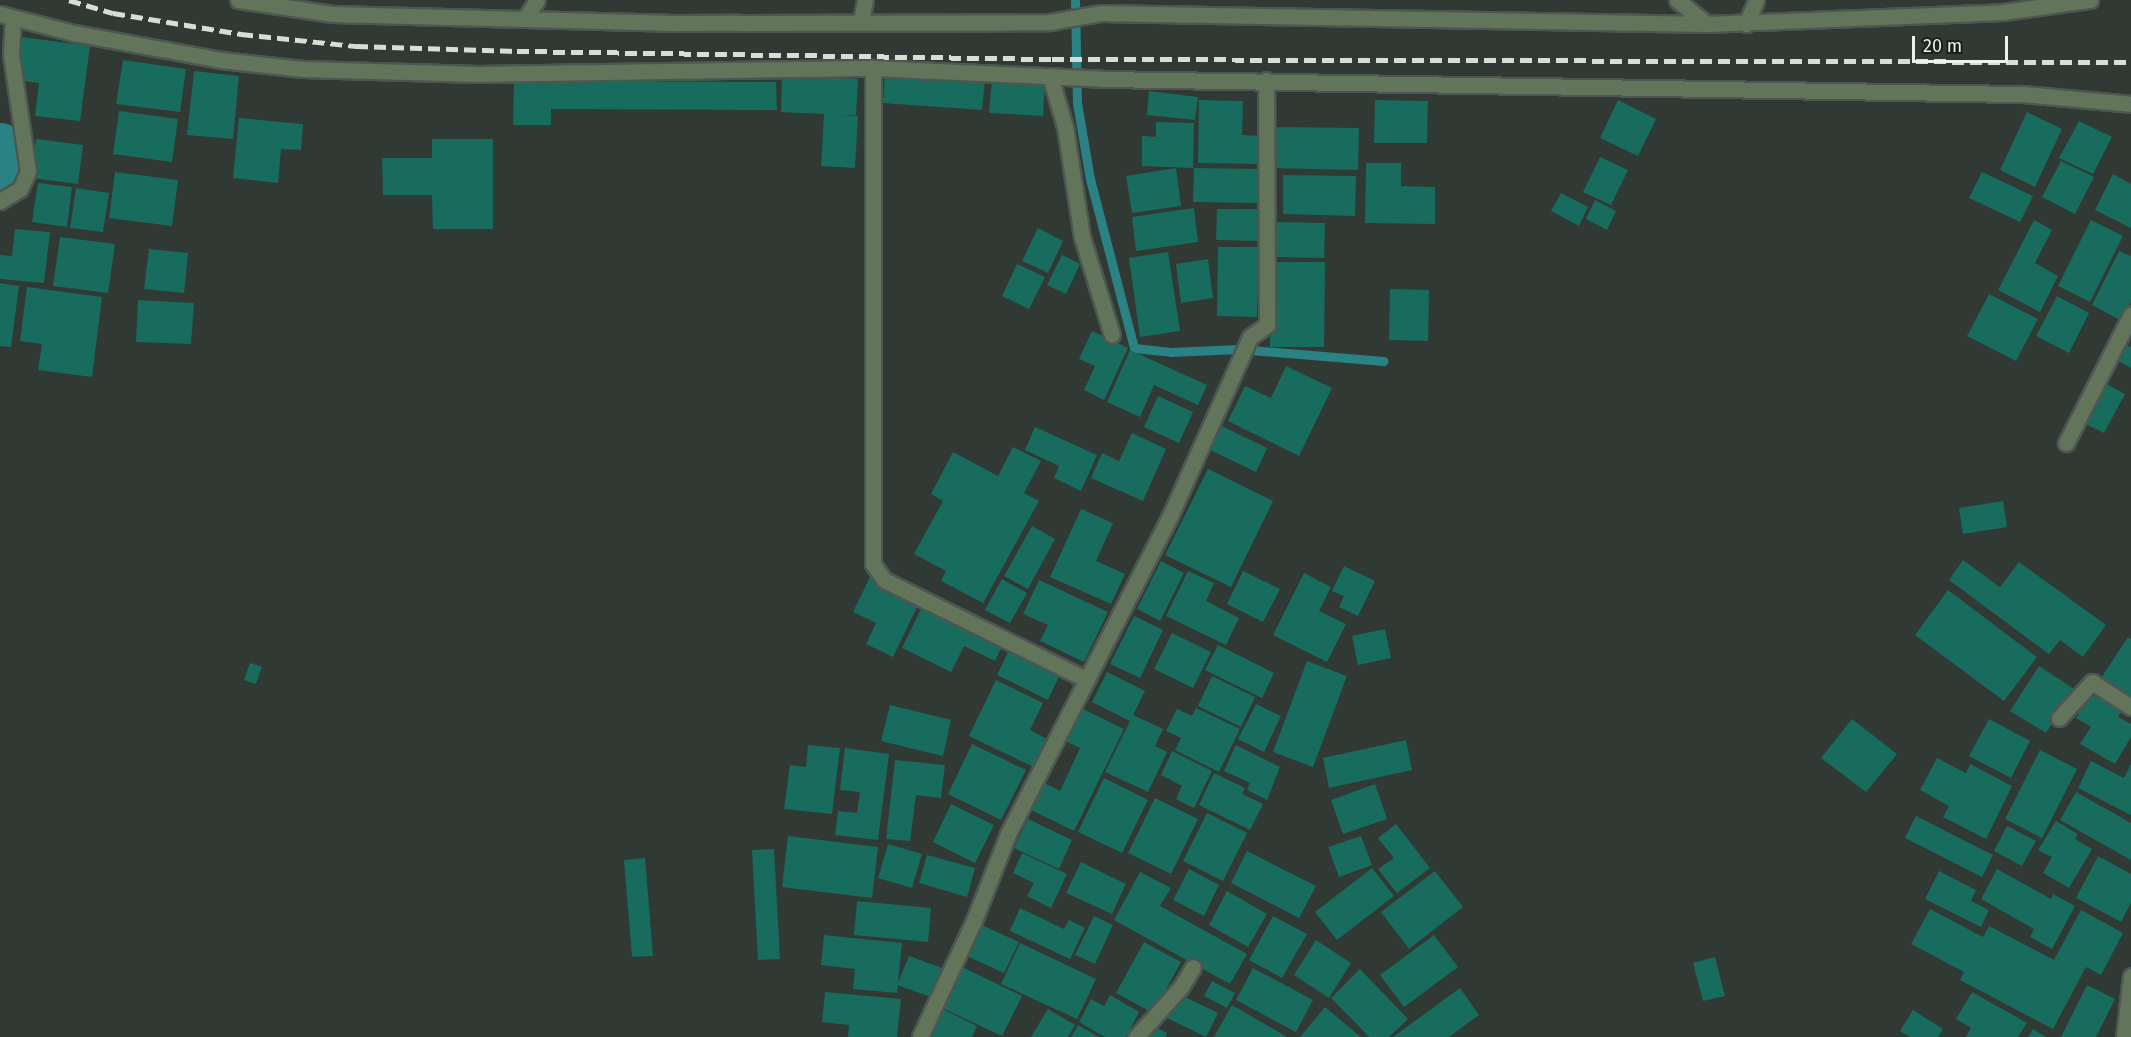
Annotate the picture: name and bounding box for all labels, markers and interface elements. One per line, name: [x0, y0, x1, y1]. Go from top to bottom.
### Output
scale bar: [1915, 24, 2011, 62]
text: 20 m: [1923, 35, 1962, 57]

